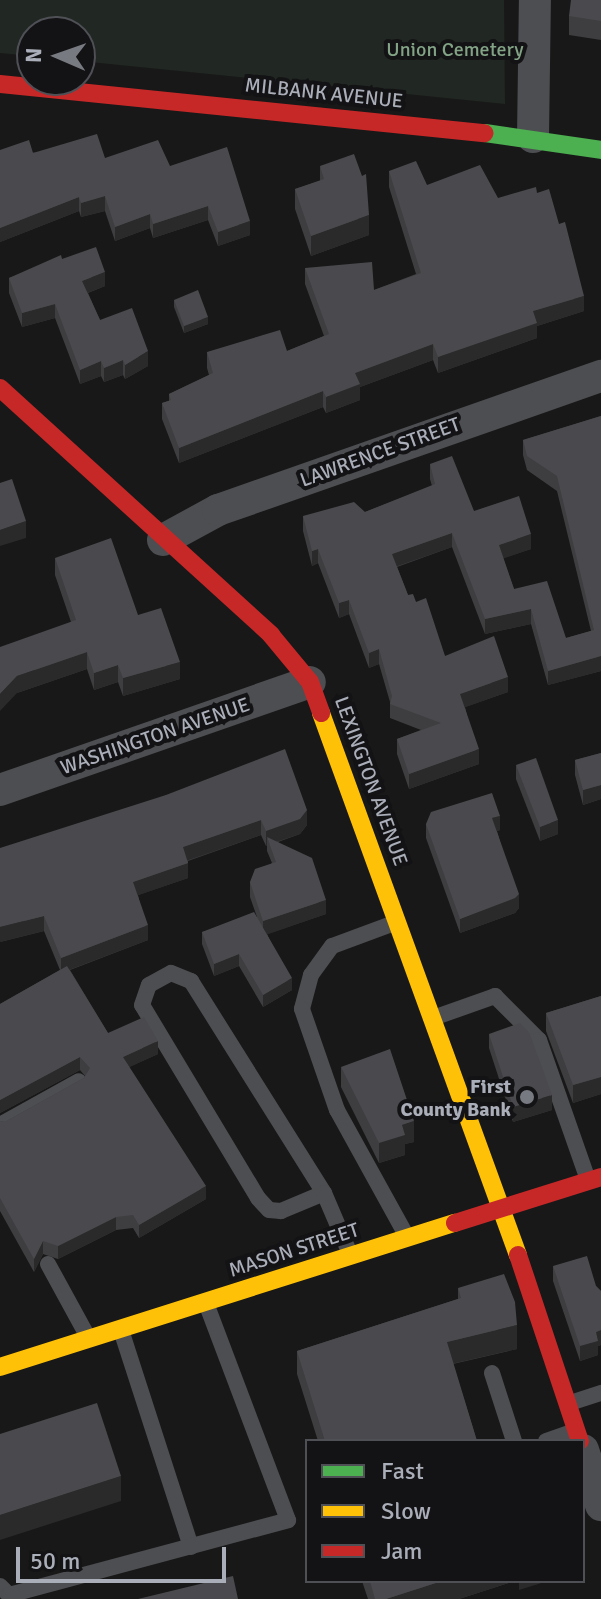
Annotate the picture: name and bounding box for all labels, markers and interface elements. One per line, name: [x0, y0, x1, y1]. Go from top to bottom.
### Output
north arrow: [16, 16, 96, 96]
park label: Union Cemetery: [386, 37, 524, 61]
text: N: [20, 47, 47, 63]
street label: MILBANK AVENUE: [244, 73, 404, 113]
street label: LAWRENCE STREET: [297, 412, 463, 492]
street label: WASHINGTON AVENUE: [57, 692, 253, 780]
street label: LEXINGTON AVENUE: [329, 693, 413, 869]
place label: First County Bank: [401, 1074, 511, 1121]
marker: First County Bank: [518, 1088, 536, 1106]
street label: MASON STREET: [226, 1218, 362, 1282]
legend: [305, 1439, 585, 1583]
text: Fast: [381, 1456, 424, 1486]
text: Slow: [381, 1496, 431, 1526]
scale bar: [20, 1531, 230, 1581]
text: Jam: [381, 1536, 422, 1566]
text: 50 m: [30, 1546, 80, 1576]

